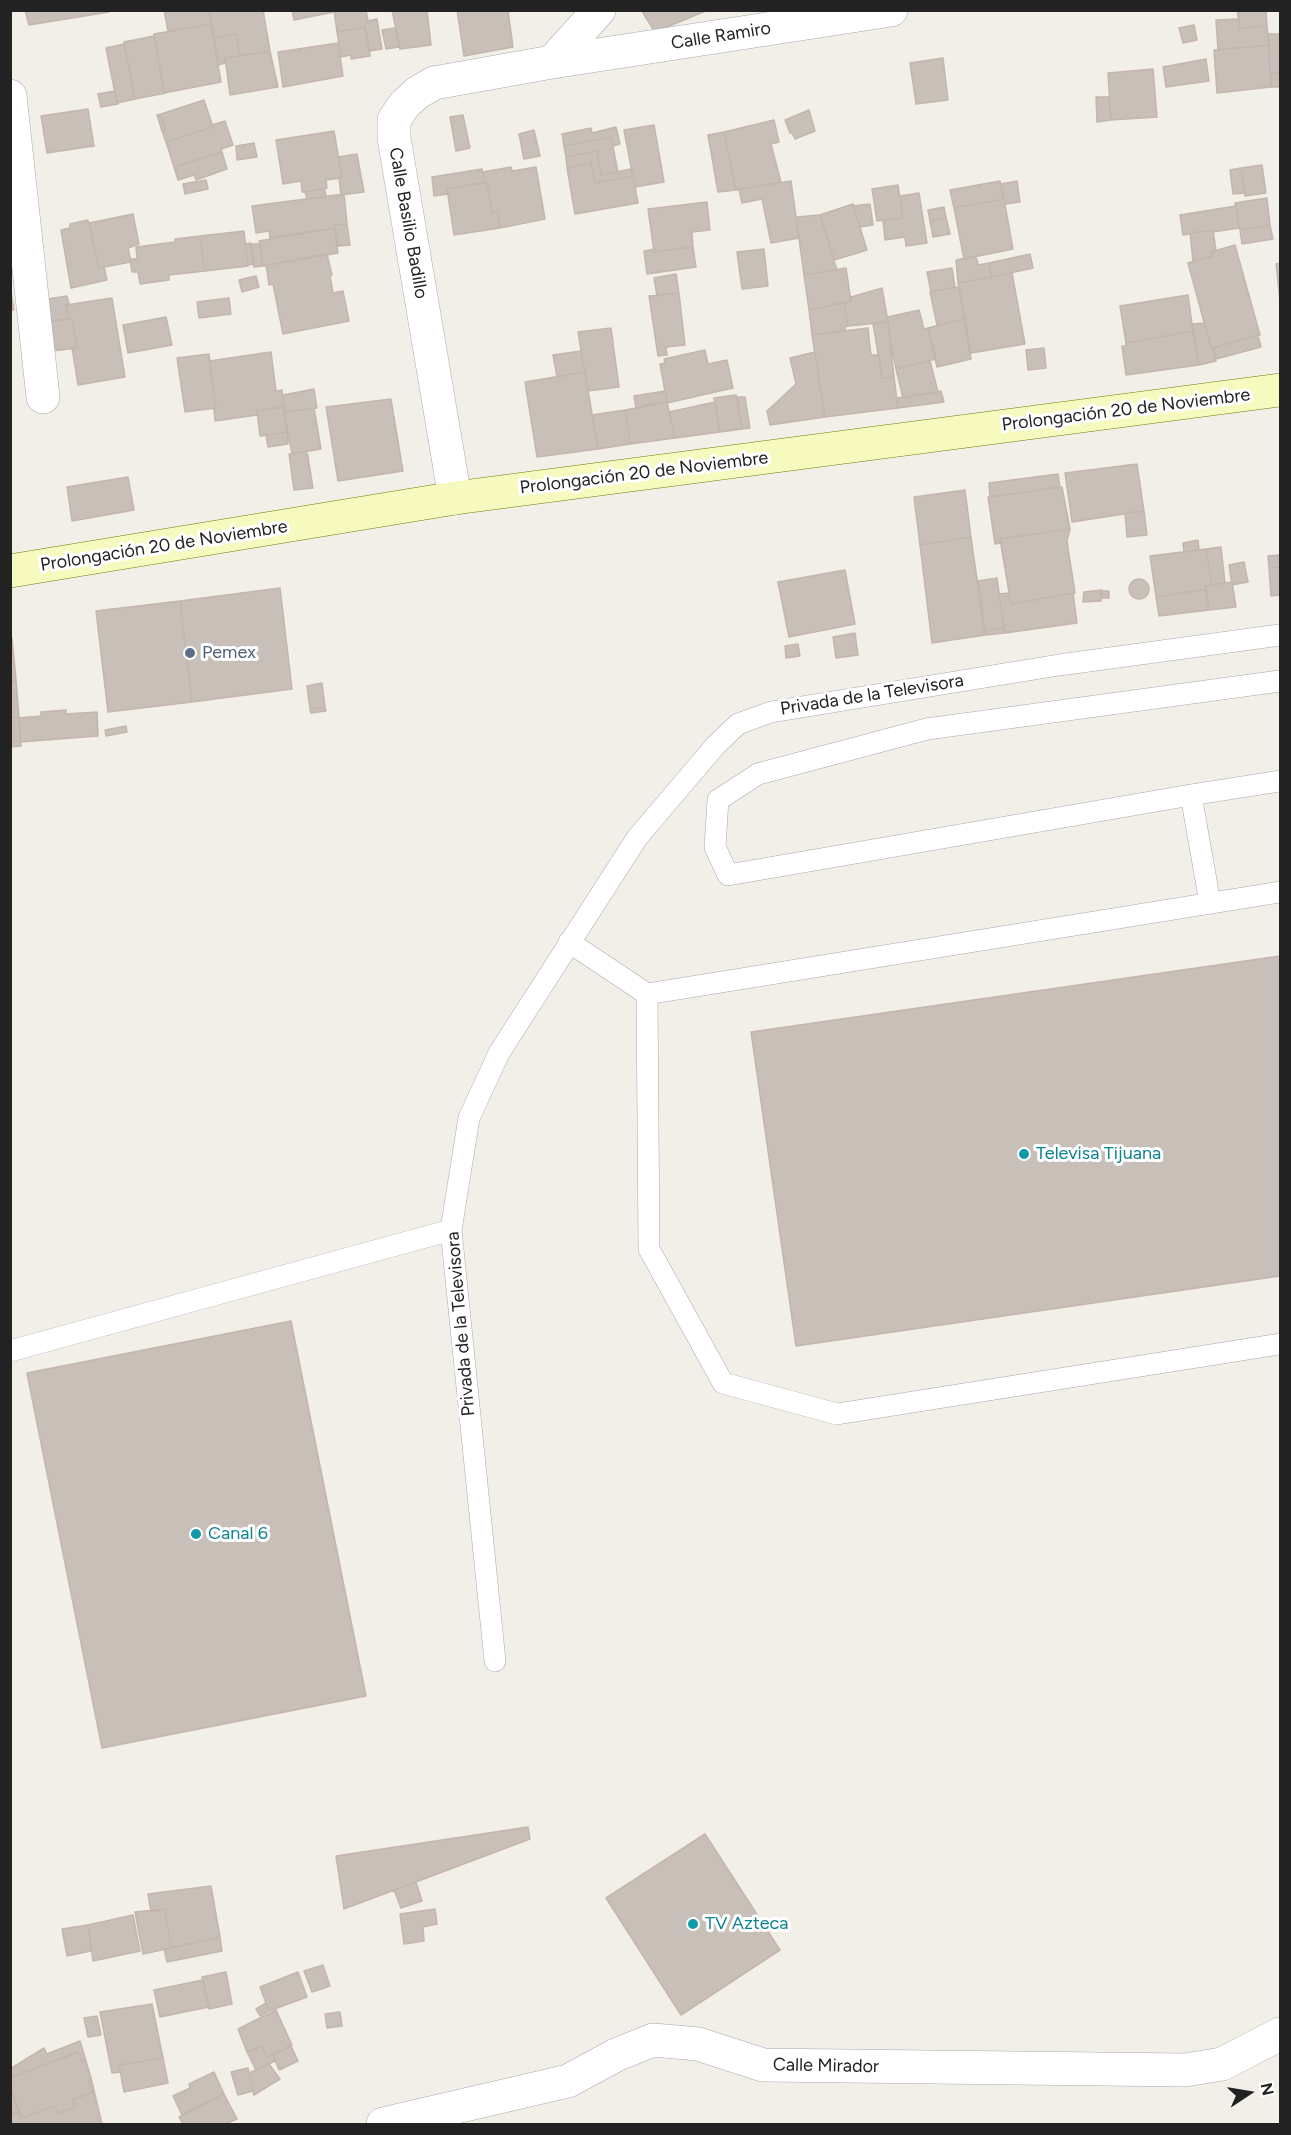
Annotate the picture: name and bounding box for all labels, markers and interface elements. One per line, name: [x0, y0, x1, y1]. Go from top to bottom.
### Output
street label: Calle Ramiro: [670, 17, 772, 55]
street label: Calle Basilio Badillo: [384, 146, 432, 300]
street label: Prolongación 20 de Noviembre: [1001, 384, 1251, 436]
street label: Prolongación 20 de Noviembre: [519, 447, 769, 499]
street label: Prolongación 20 de Noviembre: [39, 516, 289, 576]
place label: Pemex: [202, 642, 256, 664]
marker: Pemex: [183, 646, 197, 660]
street label: Privada de la Televisora: [779, 670, 965, 720]
place label: Televisa Tijuana: [1036, 1143, 1161, 1165]
marker: Televisa Tijuana: [1017, 1147, 1031, 1161]
street label: Privada de la Televisora: [442, 1231, 480, 1417]
place label: Canal 6: [208, 1523, 268, 1545]
marker: Canal 6: [189, 1527, 203, 1541]
place label: TV Azteca: [705, 1913, 788, 1935]
marker: TV Azteca: [686, 1917, 700, 1931]
street label: Calle Mirador: [773, 2054, 879, 2078]
north arrow: [1219, 2063, 1279, 2123]
text: N: [1257, 2081, 1278, 2097]

